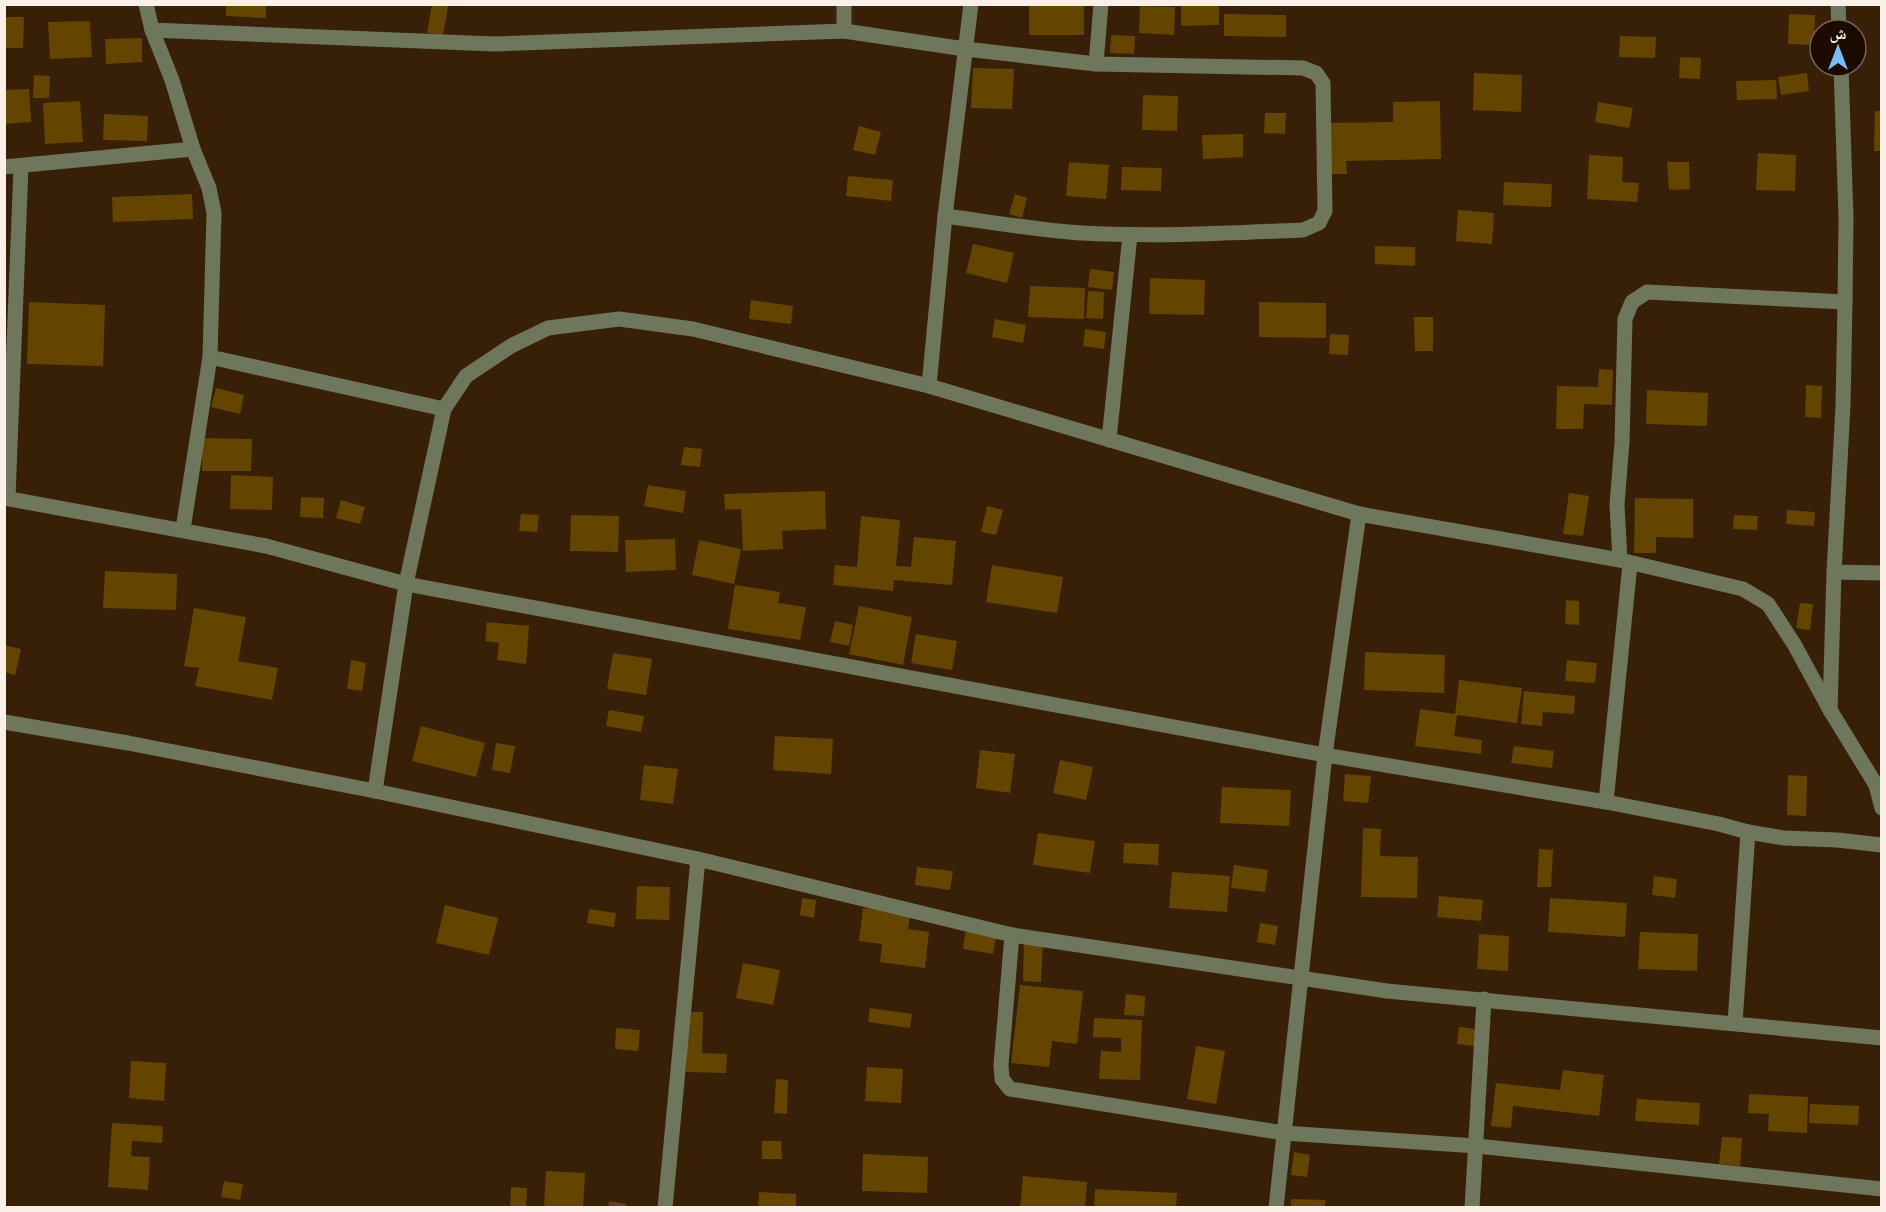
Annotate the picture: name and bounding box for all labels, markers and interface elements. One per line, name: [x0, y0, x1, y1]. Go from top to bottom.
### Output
north arrow: [1808, 18, 1868, 78]
text: ش: [1830, 22, 1847, 44]

